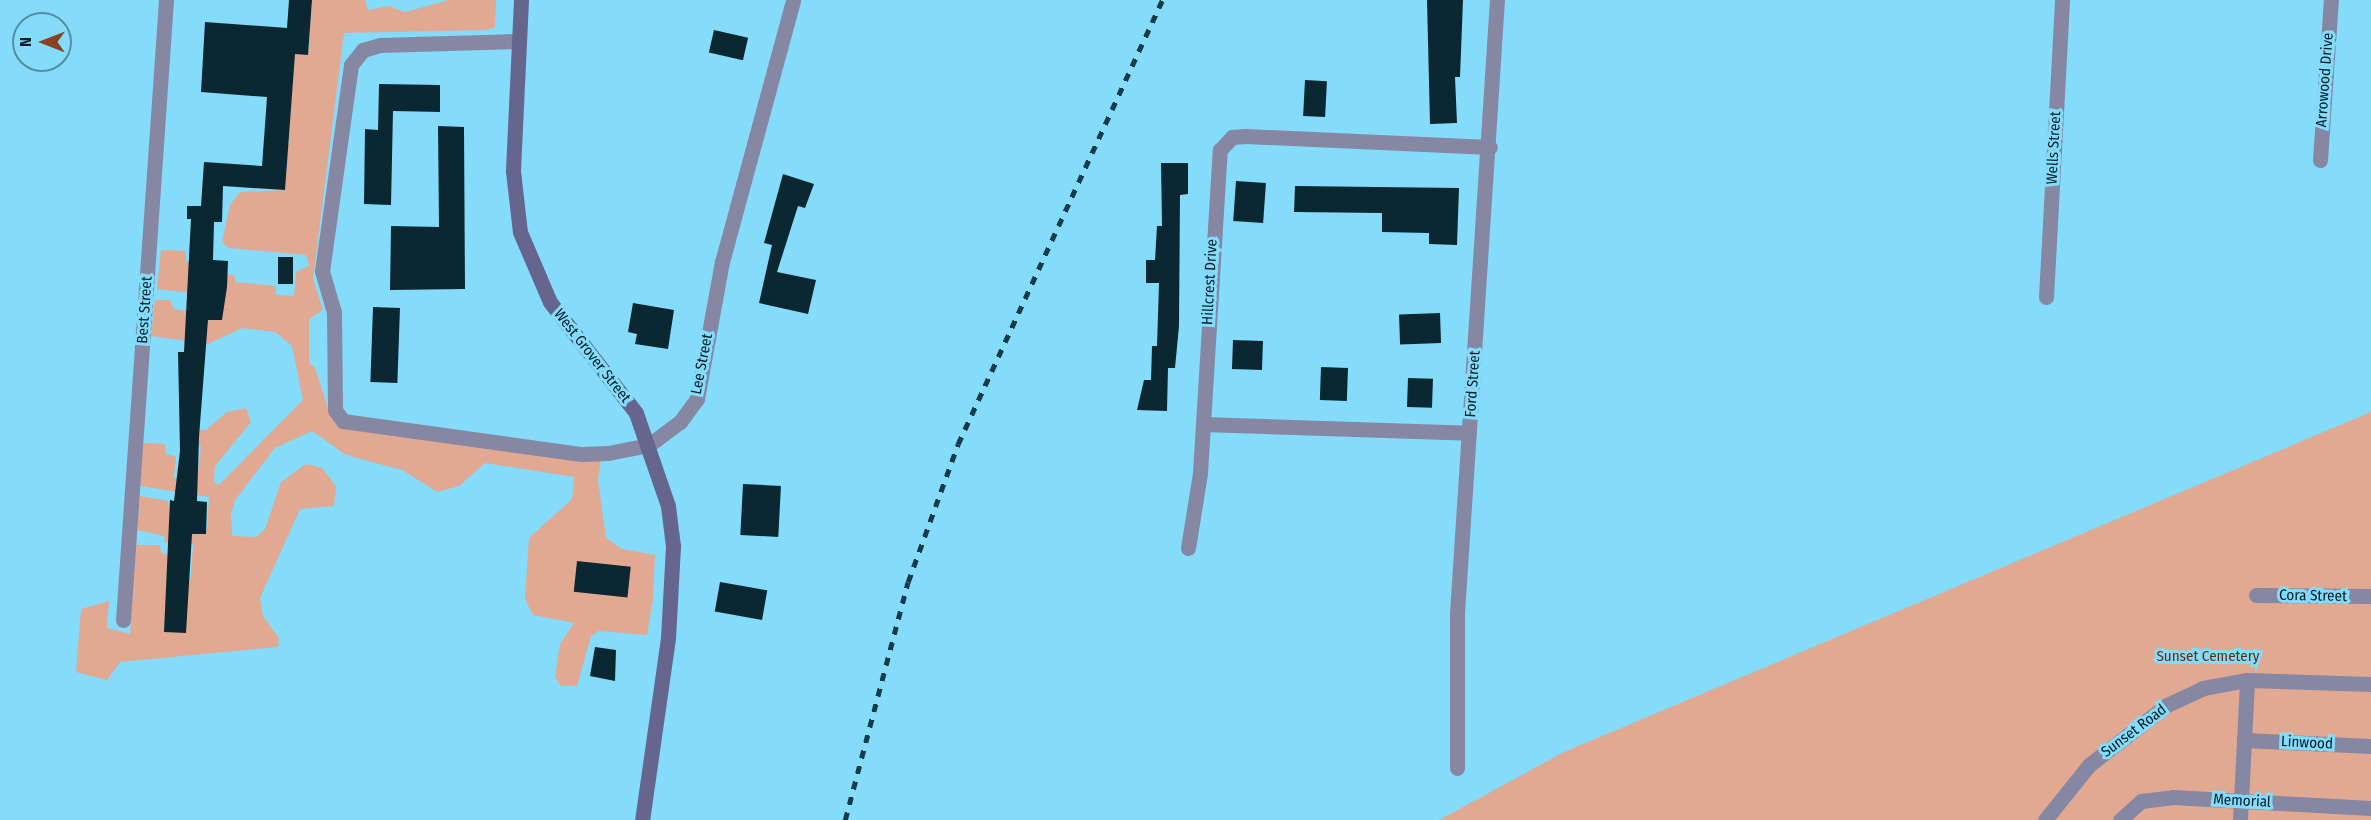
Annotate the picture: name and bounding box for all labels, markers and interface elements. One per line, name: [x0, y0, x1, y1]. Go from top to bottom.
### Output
north arrow: [12, 12, 72, 72]
street label: Arrowood Drive: [2313, 32, 2337, 128]
text: N: [16, 37, 35, 47]
street label: Wells Street: [2043, 111, 2065, 185]
street label: Hillcrest Drive: [1199, 239, 1221, 325]
street label: Best Street: [134, 276, 156, 344]
street label: West Grover Street: [550, 305, 634, 407]
street label: Lee Street: [687, 332, 717, 396]
street label: Ford Street: [1462, 350, 1484, 418]
street label: Cora Street: [2279, 586, 2347, 606]
park label: Sunset Cemetery: [2156, 648, 2260, 666]
street label: Sunset Road: [2098, 701, 2170, 761]
street label: Linwood: [2281, 733, 2333, 753]
street label: Memorial: [2213, 791, 2271, 811]

